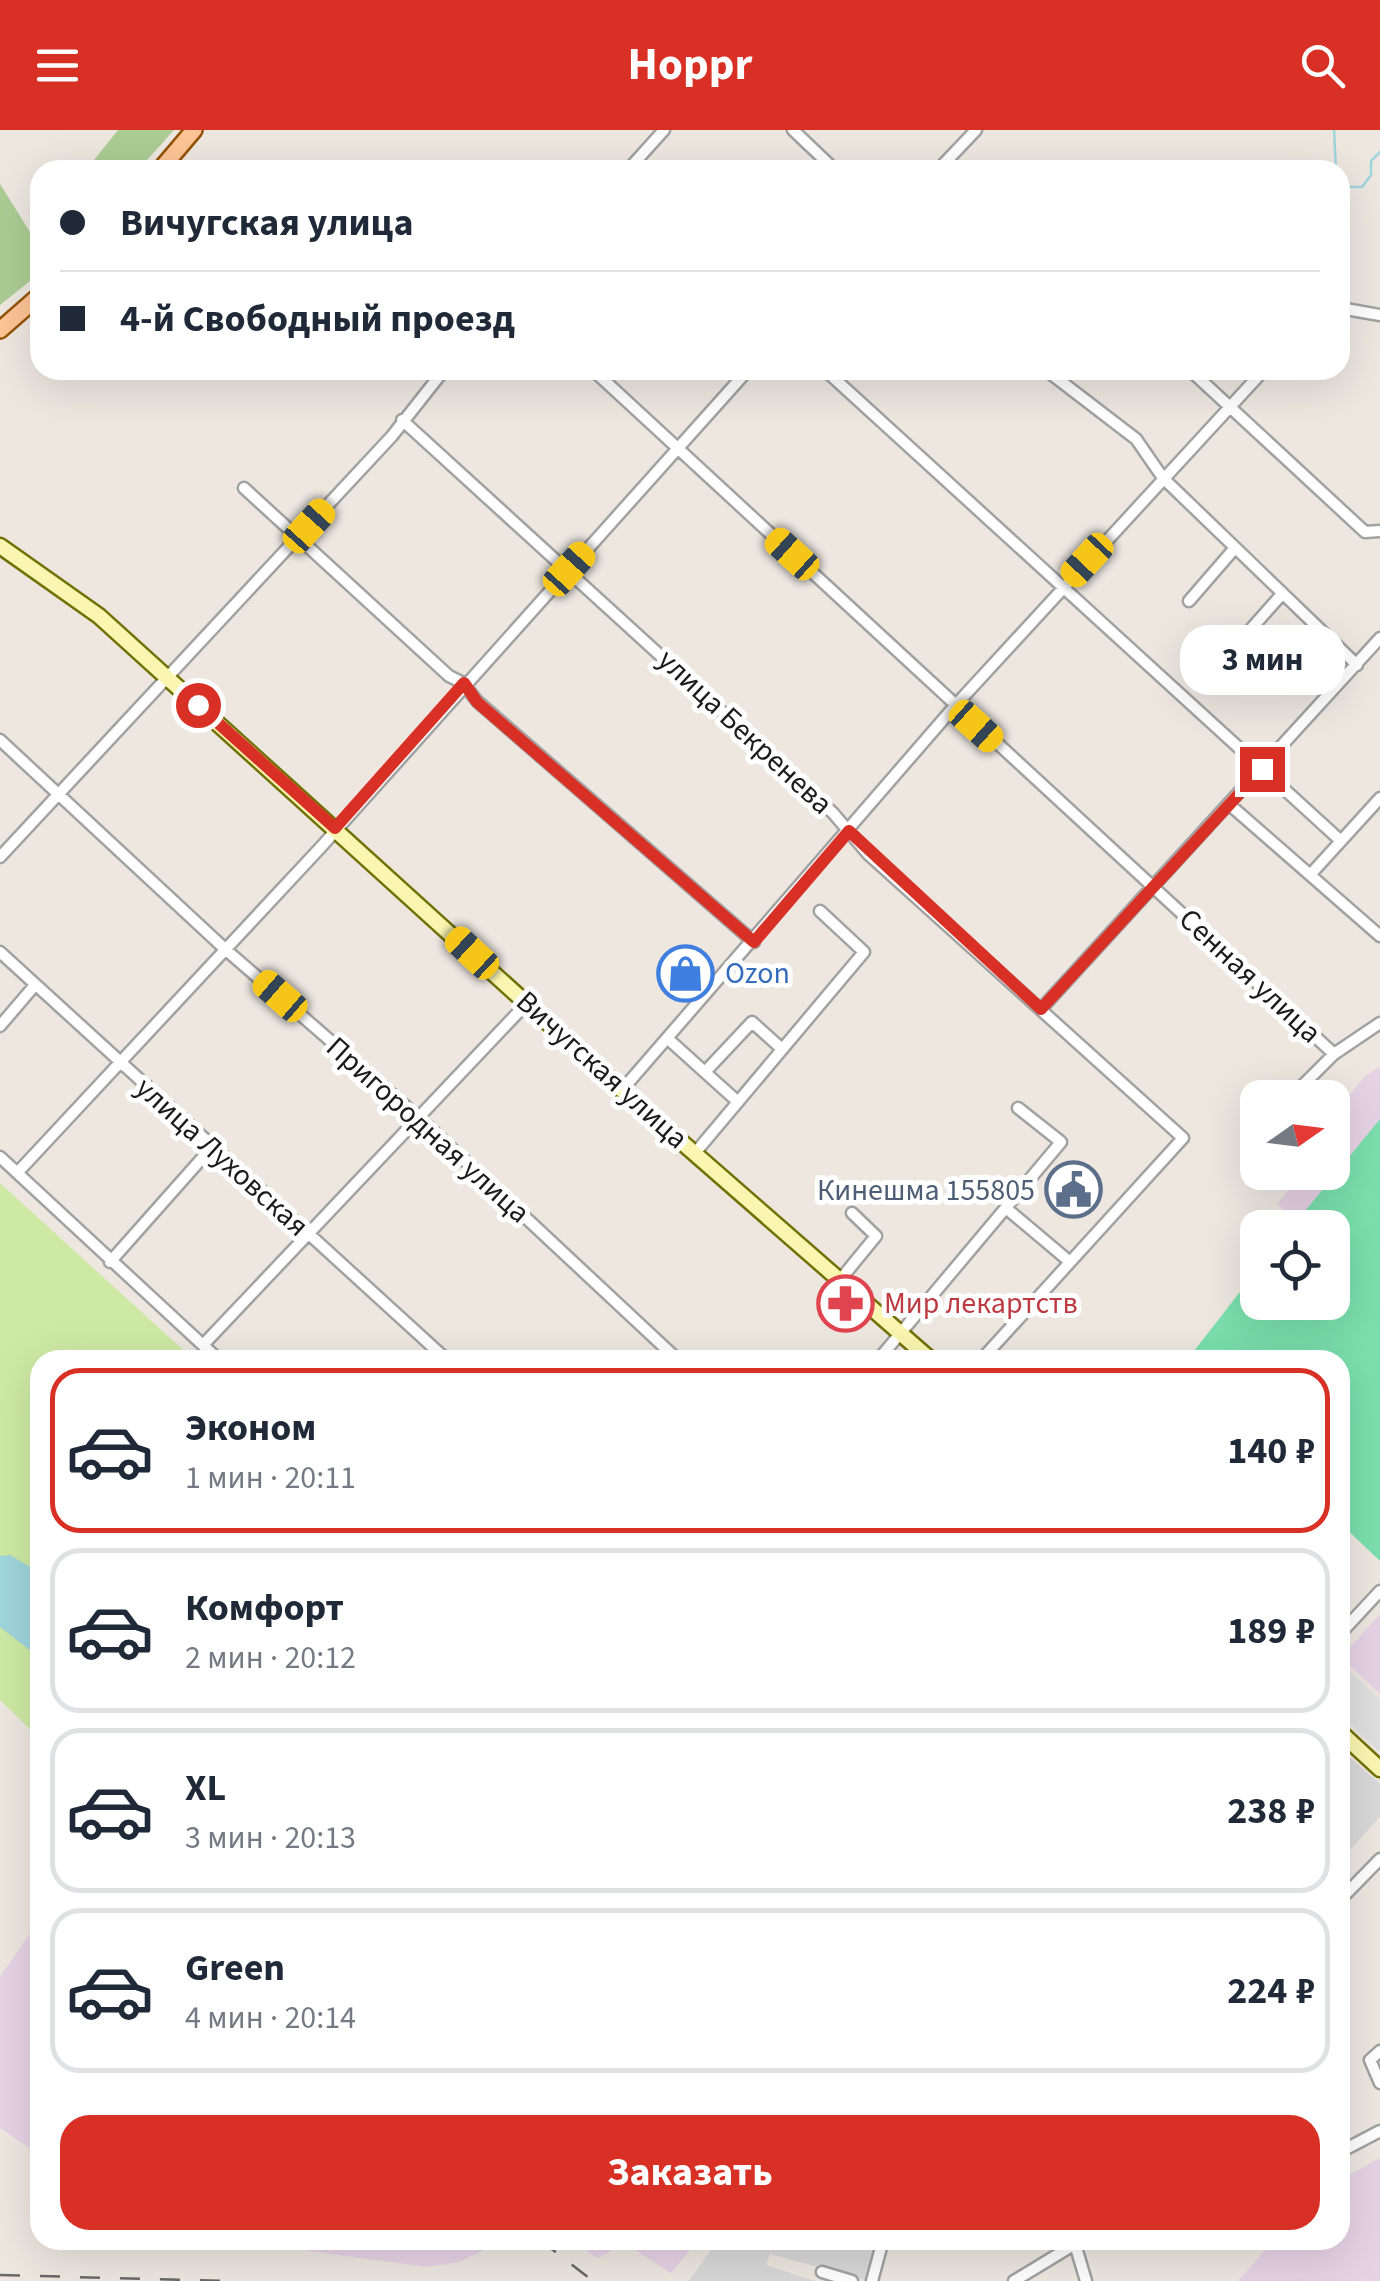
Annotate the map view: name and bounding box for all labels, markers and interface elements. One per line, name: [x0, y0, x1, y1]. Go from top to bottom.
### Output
text: Hoppr: [628, 33, 752, 97]
icon: menu: [30, 38, 85, 93]
icon: search: [1295, 38, 1350, 93]
text: Вичугская улица: [120, 196, 414, 250]
text: 4-й Свободный проезд: [120, 292, 515, 346]
car: [278, 494, 340, 558]
car: [760, 523, 824, 585]
car: [1056, 528, 1118, 592]
car: [538, 537, 600, 601]
callout: 3 мин: [1180, 624, 1344, 694]
text: 3 мин: [1222, 637, 1303, 683]
street label: улица Бекренева: [648, 639, 842, 825]
route start: [176, 683, 221, 728]
car: [944, 695, 1008, 757]
route end: [1240, 747, 1285, 792]
street label: Сенная улица: [1169, 899, 1331, 1053]
car: [440, 922, 504, 984]
shop icon: Ozon: [656, 943, 716, 1003]
place label: Ozon: [725, 952, 790, 995]
car: [248, 965, 312, 1027]
street label: Вичугская улица: [506, 981, 698, 1159]
street label: Пригородная улица: [317, 1027, 539, 1233]
street label: улица Луховская: [126, 1067, 318, 1247]
north arrow: [1240, 1080, 1350, 1190]
map controls: [1240, 1080, 1350, 1320]
public building icon: Кинешма 155805: [1044, 1160, 1104, 1220]
place label: Кинешма 155805: [817, 1169, 1035, 1212]
button: locate: [1240, 1210, 1350, 1320]
pharmacy icon: Мир лекартств: [815, 1273, 875, 1333]
place label: Мир лекартств: [884, 1282, 1078, 1325]
text: Эконом: [185, 1401, 316, 1455]
icon: car: [65, 1406, 155, 1496]
text: 140 ₽: [1227, 1424, 1315, 1478]
text: 1 мин · 20:11: [185, 1455, 356, 1501]
text: Комфорт: [185, 1581, 344, 1635]
icon: car: [65, 1586, 155, 1676]
text: 189 ₽: [1227, 1604, 1315, 1658]
text: 2 мин · 20:12: [185, 1635, 356, 1681]
text: XL: [185, 1761, 226, 1815]
icon: car: [65, 1766, 155, 1856]
text: 238 ₽: [1227, 1784, 1315, 1838]
text: 3 мин · 20:13: [185, 1815, 356, 1861]
text: Green: [185, 1941, 285, 1995]
icon: car: [65, 1946, 155, 2036]
text: 224 ₽: [1227, 1964, 1315, 2018]
text: 4 мин · 20:14: [185, 1995, 356, 2041]
button: Заказать: [60, 2115, 1320, 2230]

